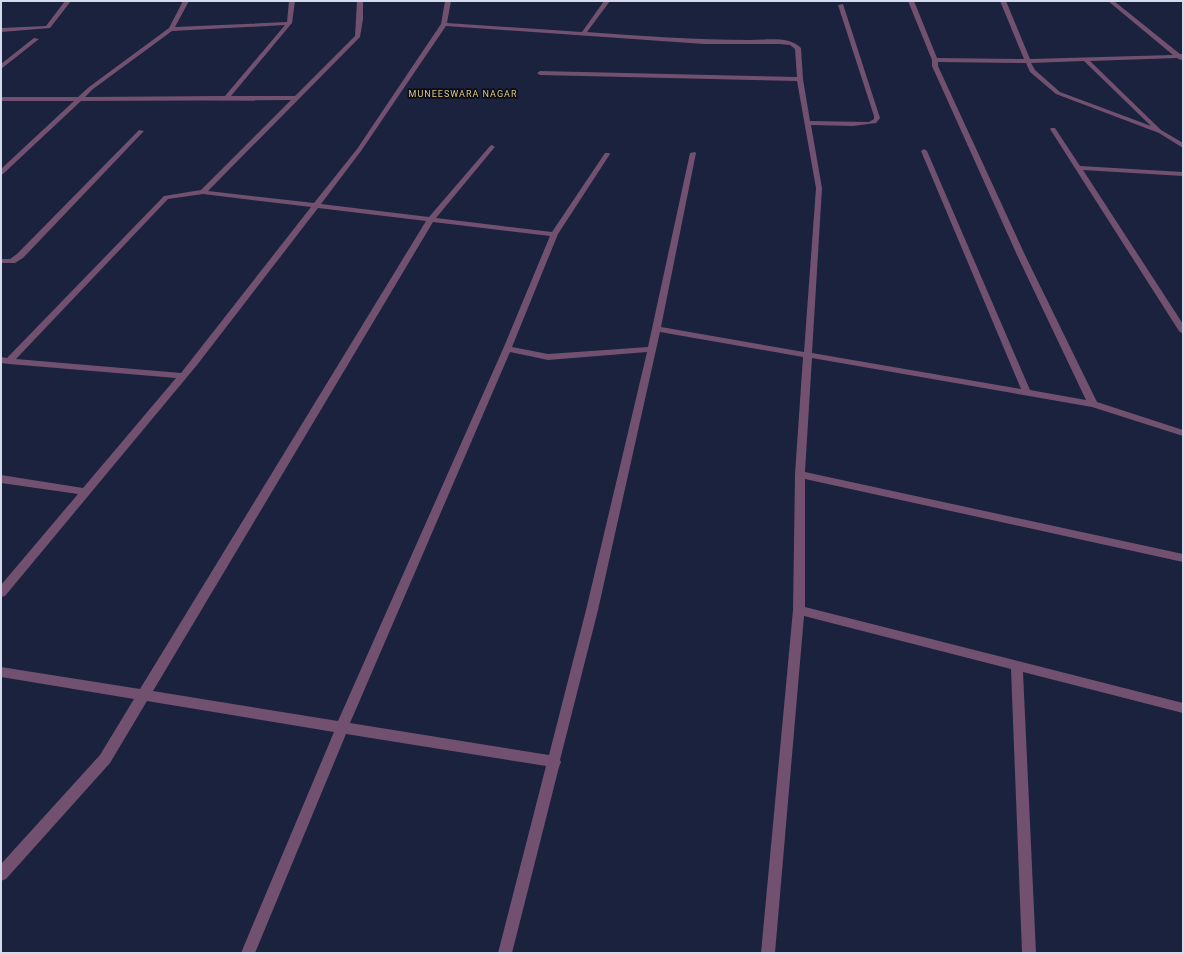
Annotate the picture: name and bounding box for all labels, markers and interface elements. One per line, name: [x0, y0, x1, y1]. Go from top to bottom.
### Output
district label: MUNEESWARA NAGAR: [409, 89, 517, 99]

